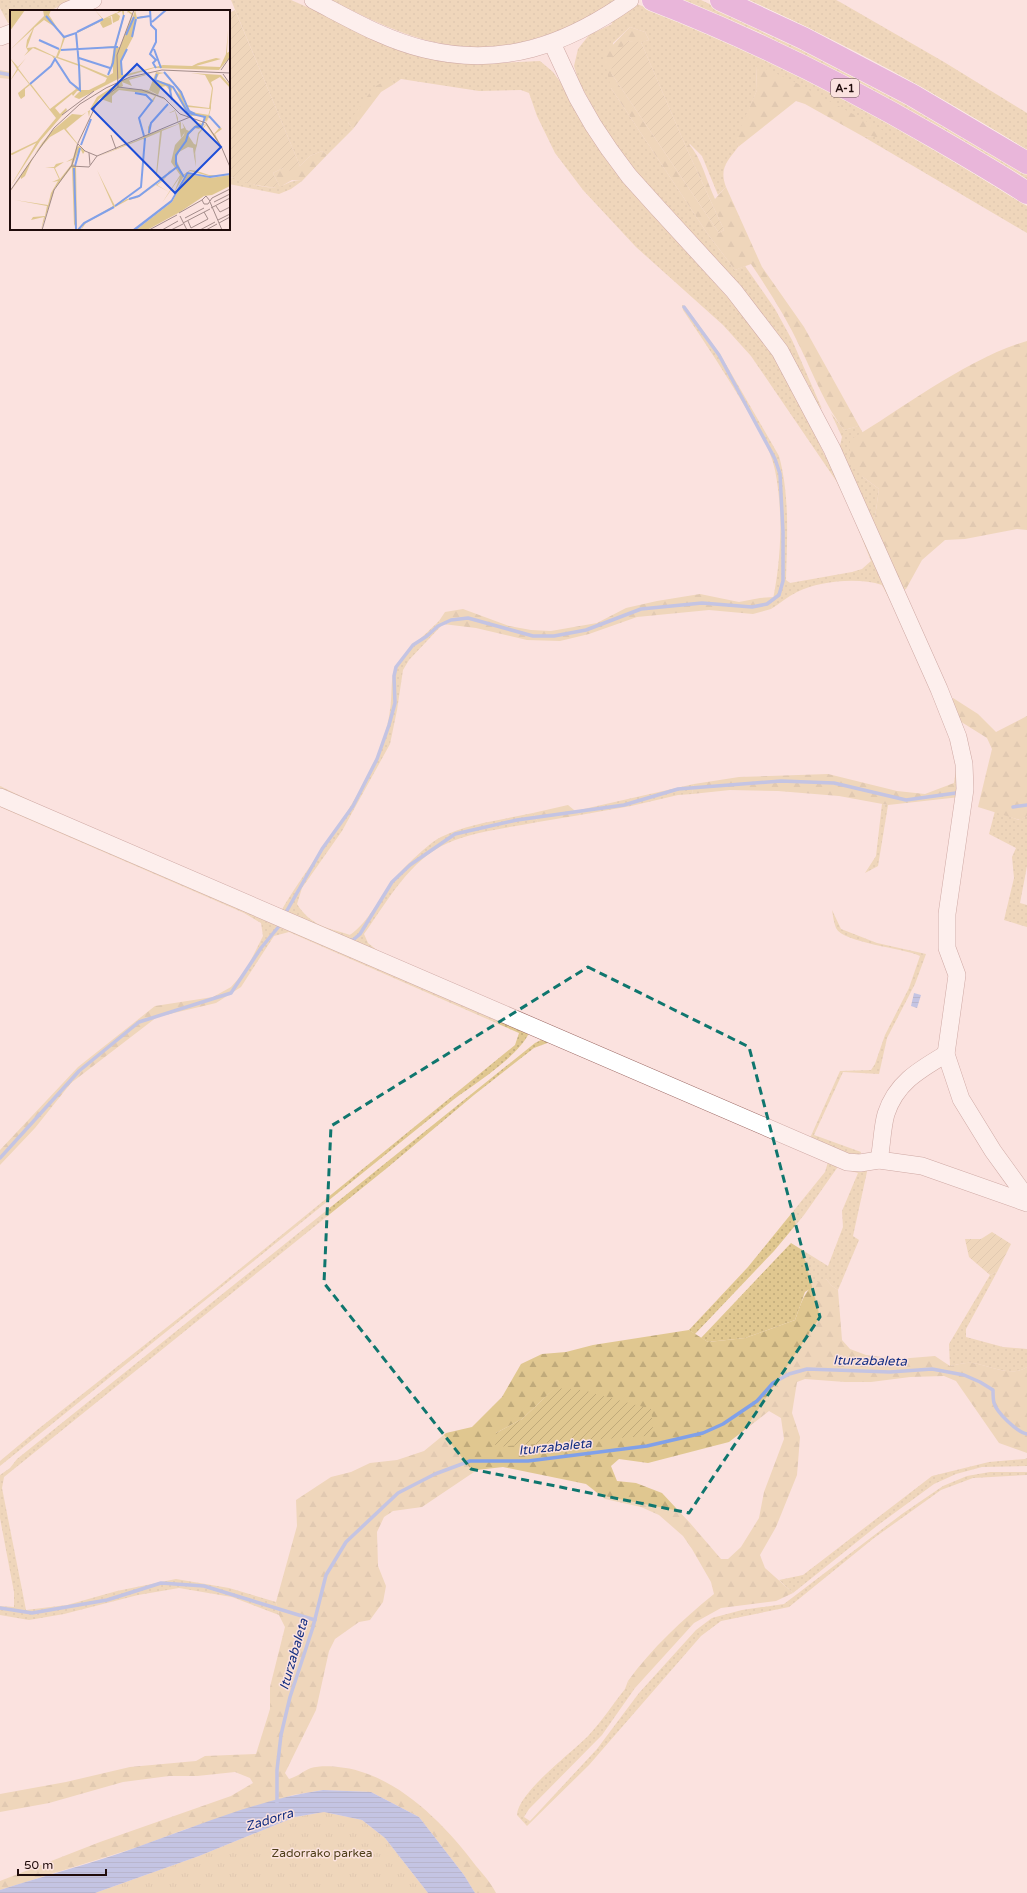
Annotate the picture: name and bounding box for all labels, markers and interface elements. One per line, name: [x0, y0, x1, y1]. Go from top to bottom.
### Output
inset map: [10, 10, 230, 230]
road number: A-1: [831, 79, 859, 97]
water label: Iturzabaleta: [833, 1352, 908, 1370]
water label: Iturzabaleta: [518, 1435, 593, 1459]
water label: Iturzabaleta: [276, 1616, 312, 1692]
water label: Zadorra: [244, 1805, 296, 1835]
park label: Zadorrako parkea: [272, 1846, 372, 1860]
scale bar: [18, 1851, 106, 1877]
text: 50 m: [24, 1858, 53, 1872]

